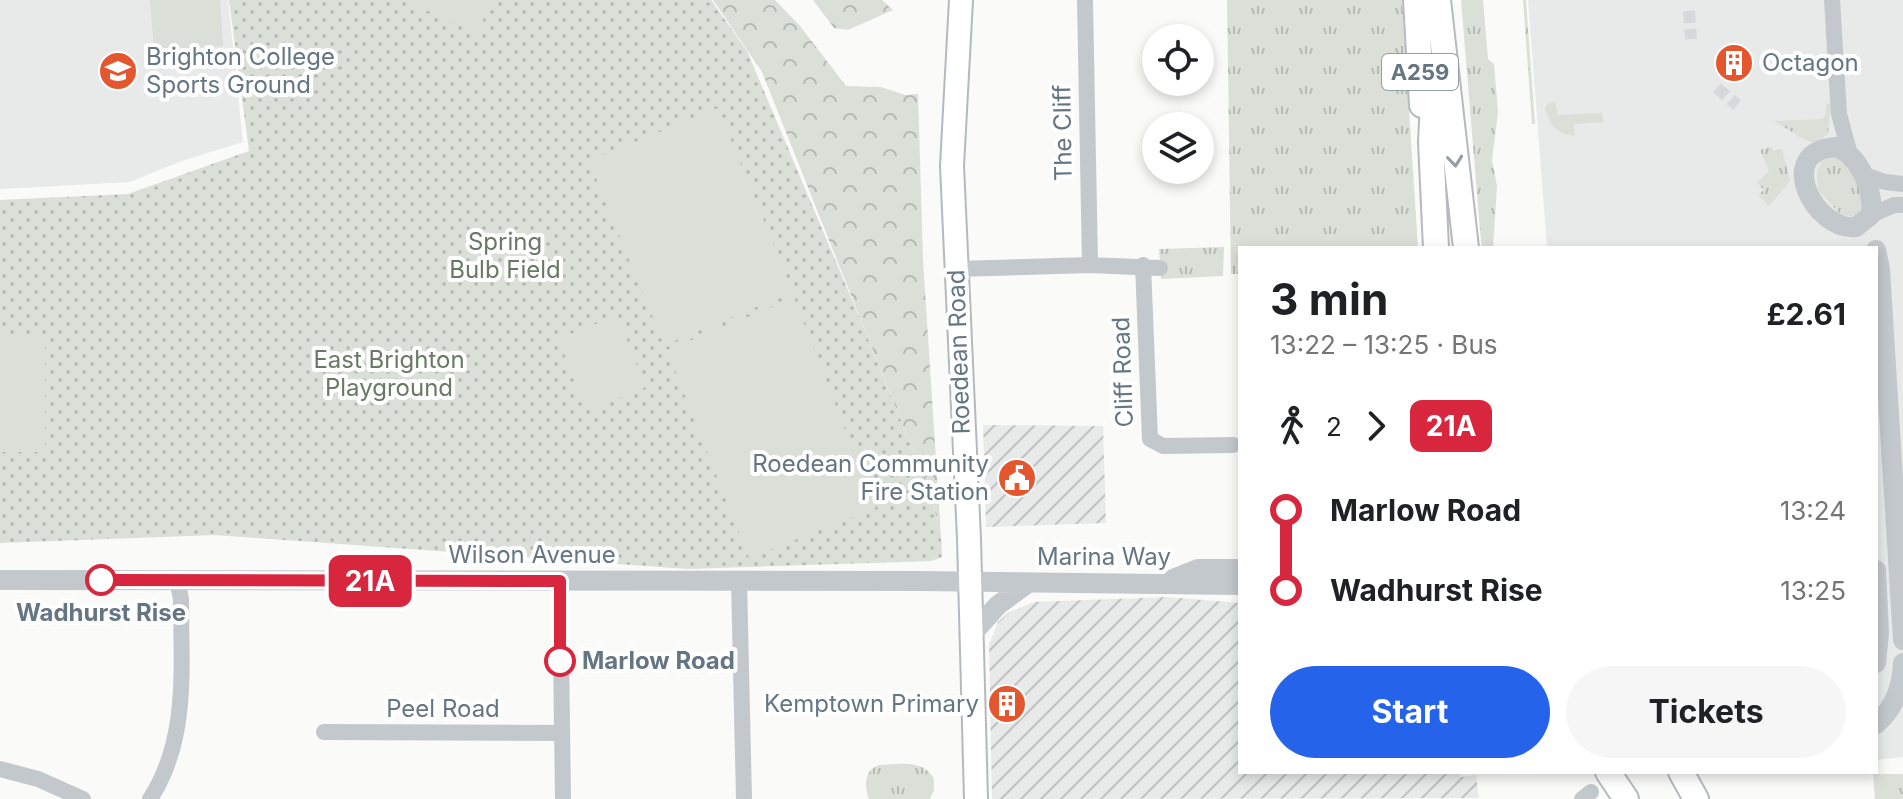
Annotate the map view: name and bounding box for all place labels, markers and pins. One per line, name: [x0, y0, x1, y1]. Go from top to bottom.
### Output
place label: Brighton College Sports Ground: [146, 42, 335, 99]
building icon: Octagon: [1713, 42, 1755, 84]
place label: Octagon: [1762, 48, 1859, 77]
school or university icon: Brighton College Sports Ground: [97, 50, 139, 92]
place label: Roedean Community Fire Station: [752, 449, 989, 506]
public building icon: Roedean Community Fire Station: [996, 457, 1038, 499]
marker: Wadhurst Rise: [86, 565, 116, 595]
place label: Wadhurst Rise: [16, 598, 186, 627]
marker: Marlow Road: [545, 646, 575, 676]
place label: Marlow Road: [582, 646, 735, 675]
building icon: Kemptown Primary: [986, 683, 1028, 725]
place label: Kemptown Primary: [764, 689, 979, 718]

